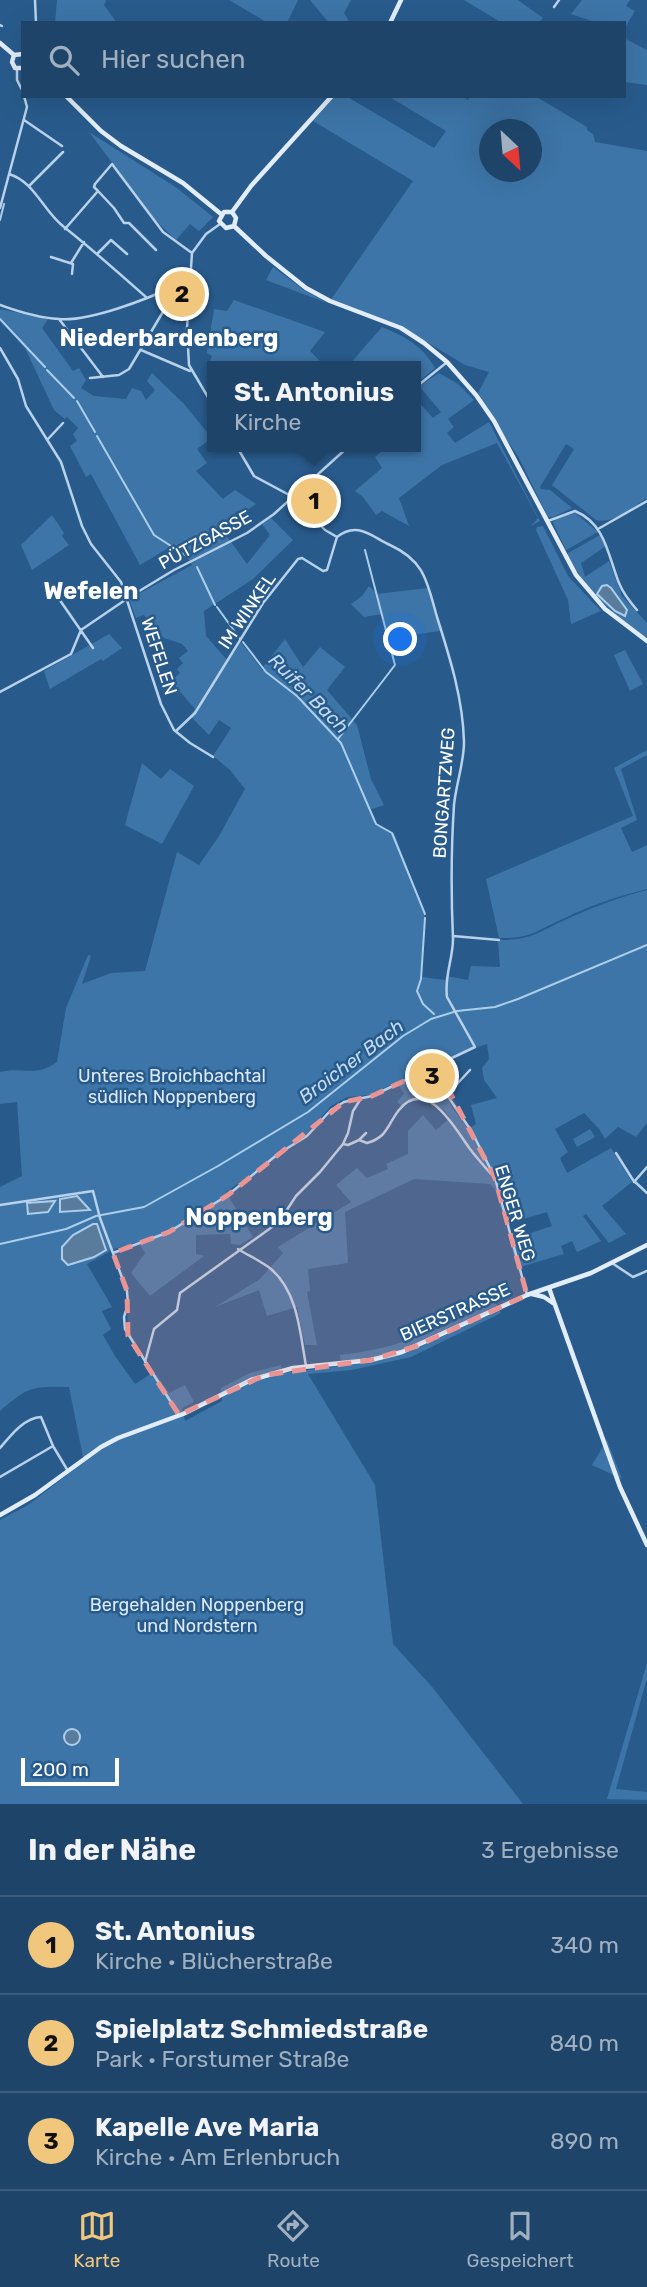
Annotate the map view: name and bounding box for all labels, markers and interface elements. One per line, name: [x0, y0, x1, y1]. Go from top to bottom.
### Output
search box: [21, 21, 626, 98]
icon: search: [45, 41, 83, 79]
text: Hier suchen: [101, 44, 246, 75]
north arrow: [479, 119, 542, 182]
pin: 2: [159, 268, 205, 320]
district label: Niederbardenberg: [60, 324, 278, 352]
popup: [207, 361, 421, 452]
text: St. Antonius: [234, 377, 394, 408]
text: Kirche: [234, 408, 301, 436]
pin: 1: [291, 475, 337, 527]
street label: PÜTZGASSE: [155, 506, 255, 574]
street label: IM WINKEL: [214, 569, 280, 653]
district label: Wefelen: [44, 577, 138, 605]
street label: WEFELEN: [136, 614, 182, 698]
your location: [383, 622, 417, 656]
water label: Ruifer Bach: [264, 649, 353, 738]
street label: BONGARTZWEG: [428, 727, 460, 859]
water label: Broicher Bach: [294, 1014, 408, 1108]
pin: 3: [409, 1050, 455, 1102]
park label: Unteres Broichbachtal südlich Noppenberg: [78, 1065, 266, 1108]
street label: ENGER WEG: [490, 1162, 540, 1264]
district label: Noppenberg: [185, 1203, 333, 1231]
street label: BIERSTRASSE: [397, 1278, 513, 1346]
park label: Bergehalden Noppenberg und Nordstern: [90, 1594, 304, 1637]
scale bar: [21, 1755, 119, 1787]
text: 200 m: [32, 1758, 89, 1781]
text: In der Nähe: [28, 1832, 196, 1868]
text: 3 Ergebnisse: [481, 1836, 619, 1864]
text: St. Antonius: [95, 1916, 255, 1947]
text: 1: [45, 1931, 57, 1959]
text: 340 m: [550, 1931, 619, 1959]
text: Kirche · Blücherstraße: [95, 1947, 333, 1975]
text: Spielplatz Schmiedstraße: [95, 2014, 428, 2045]
text: 2: [44, 2029, 58, 2057]
text: 840 m: [549, 2029, 619, 2057]
text: Park · Forstumer Straße: [95, 2045, 349, 2073]
text: Kapelle Ave Maria: [95, 2112, 319, 2143]
text: 3: [43, 2127, 59, 2155]
text: 890 m: [550, 2127, 619, 2155]
text: Kirche · Am Erlenbruch: [95, 2143, 340, 2171]
tab: Karte: [73, 2207, 120, 2272]
tab: Route: [267, 2207, 320, 2272]
tab: Gespeichert: [466, 2207, 574, 2272]

